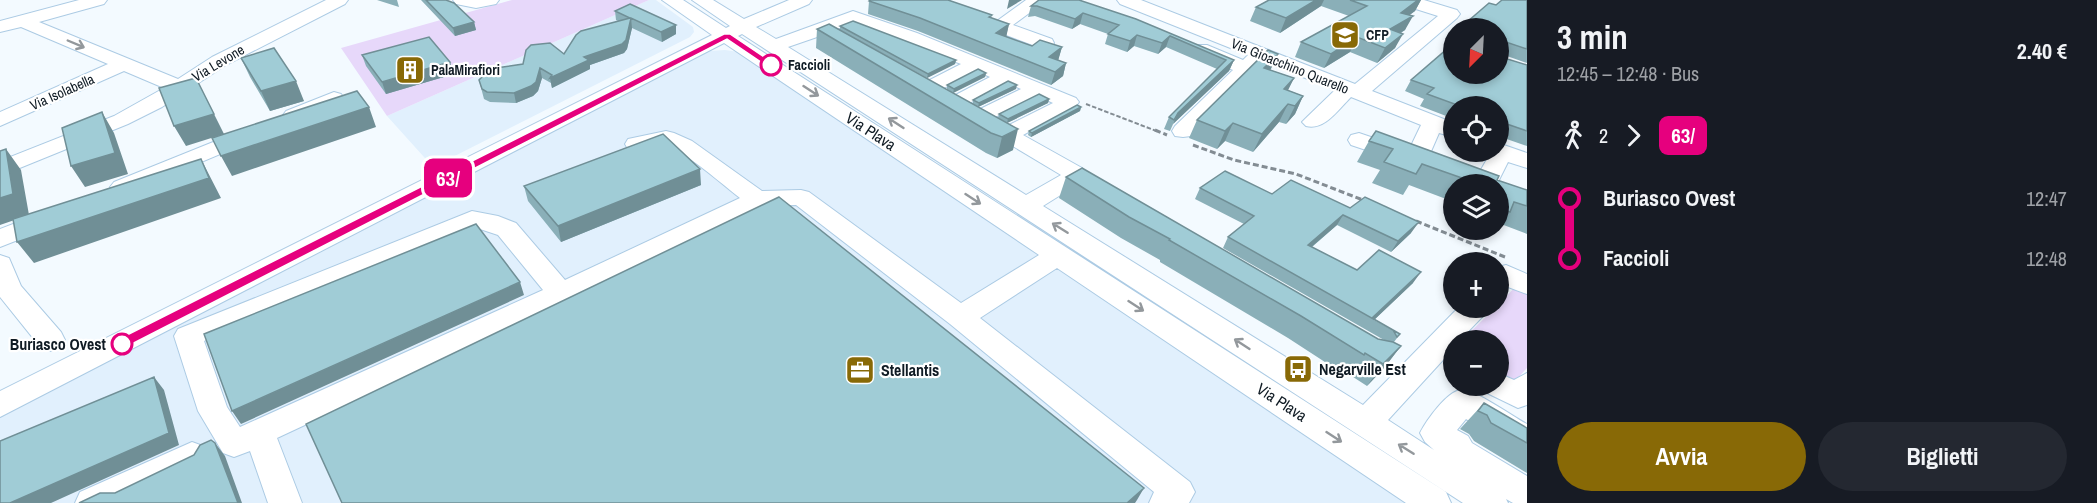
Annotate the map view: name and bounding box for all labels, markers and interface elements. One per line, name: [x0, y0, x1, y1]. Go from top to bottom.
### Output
text: 3 min: [1557, 15, 1628, 59]
north arrow: [1443, 18, 1509, 84]
map controls: [1443, 18, 1509, 396]
school or university icon: CFP: [1329, 19, 1361, 51]
place label: CFP: [1366, 26, 1389, 44]
street label: Via Gioacchino Quarello: [1228, 34, 1352, 98]
text: 2.40 €: [2017, 36, 2067, 66]
one-way arrow: [66, 39, 84, 50]
street label: Via Levone: [189, 40, 247, 86]
building icon: PalaMirafiori: [394, 54, 426, 86]
marker: Faccioli: [760, 54, 782, 76]
place label: Faccioli: [788, 56, 830, 74]
text: 12:45 – 12:48 · Bus: [1557, 60, 1699, 87]
place label: PalaMirafiori: [431, 61, 500, 79]
street label: Via Isolabella: [27, 70, 98, 114]
one-way arrow: [802, 85, 818, 97]
button: locate: [1443, 96, 1509, 162]
street label: Via Plava: [842, 107, 901, 156]
one-way arrow: [887, 117, 904, 130]
icon: walk: [1557, 119, 1590, 152]
icon: forward: [1617, 119, 1650, 152]
text: 63/: [1671, 121, 1695, 150]
text: 2: [1599, 122, 1608, 149]
line badge: 63/: [414, 158, 482, 198]
text: 63/: [436, 164, 460, 193]
button: layers: [1443, 174, 1509, 240]
text: Buriasco Ovest: [1603, 183, 1735, 213]
text: 12:47: [2026, 185, 2067, 212]
one-way arrow: [965, 192, 982, 205]
one-way arrow: [1052, 222, 1069, 234]
text: Faccioli: [1603, 243, 1669, 273]
text: 12:48: [2026, 245, 2067, 272]
button: +: [1443, 252, 1509, 318]
one-way arrow: [1127, 300, 1144, 312]
button: −: [1443, 330, 1509, 396]
place label: Buriasco Ovest: [10, 333, 107, 355]
marker: Buriasco Ovest: [111, 333, 133, 355]
one-way arrow: [1234, 338, 1251, 350]
bus stop icon: Negarville Est: [1282, 353, 1314, 385]
office icon: Stellantis: [844, 354, 876, 386]
place label: Negarville Est: [1319, 358, 1406, 380]
place label: Stellantis: [881, 359, 939, 381]
street label: Via Plava: [1253, 378, 1312, 427]
button: Avvia: [1557, 422, 1806, 491]
button: Biglietti: [1818, 422, 2067, 491]
one-way arrow: [1325, 431, 1342, 443]
one-way arrow: [1399, 443, 1415, 455]

